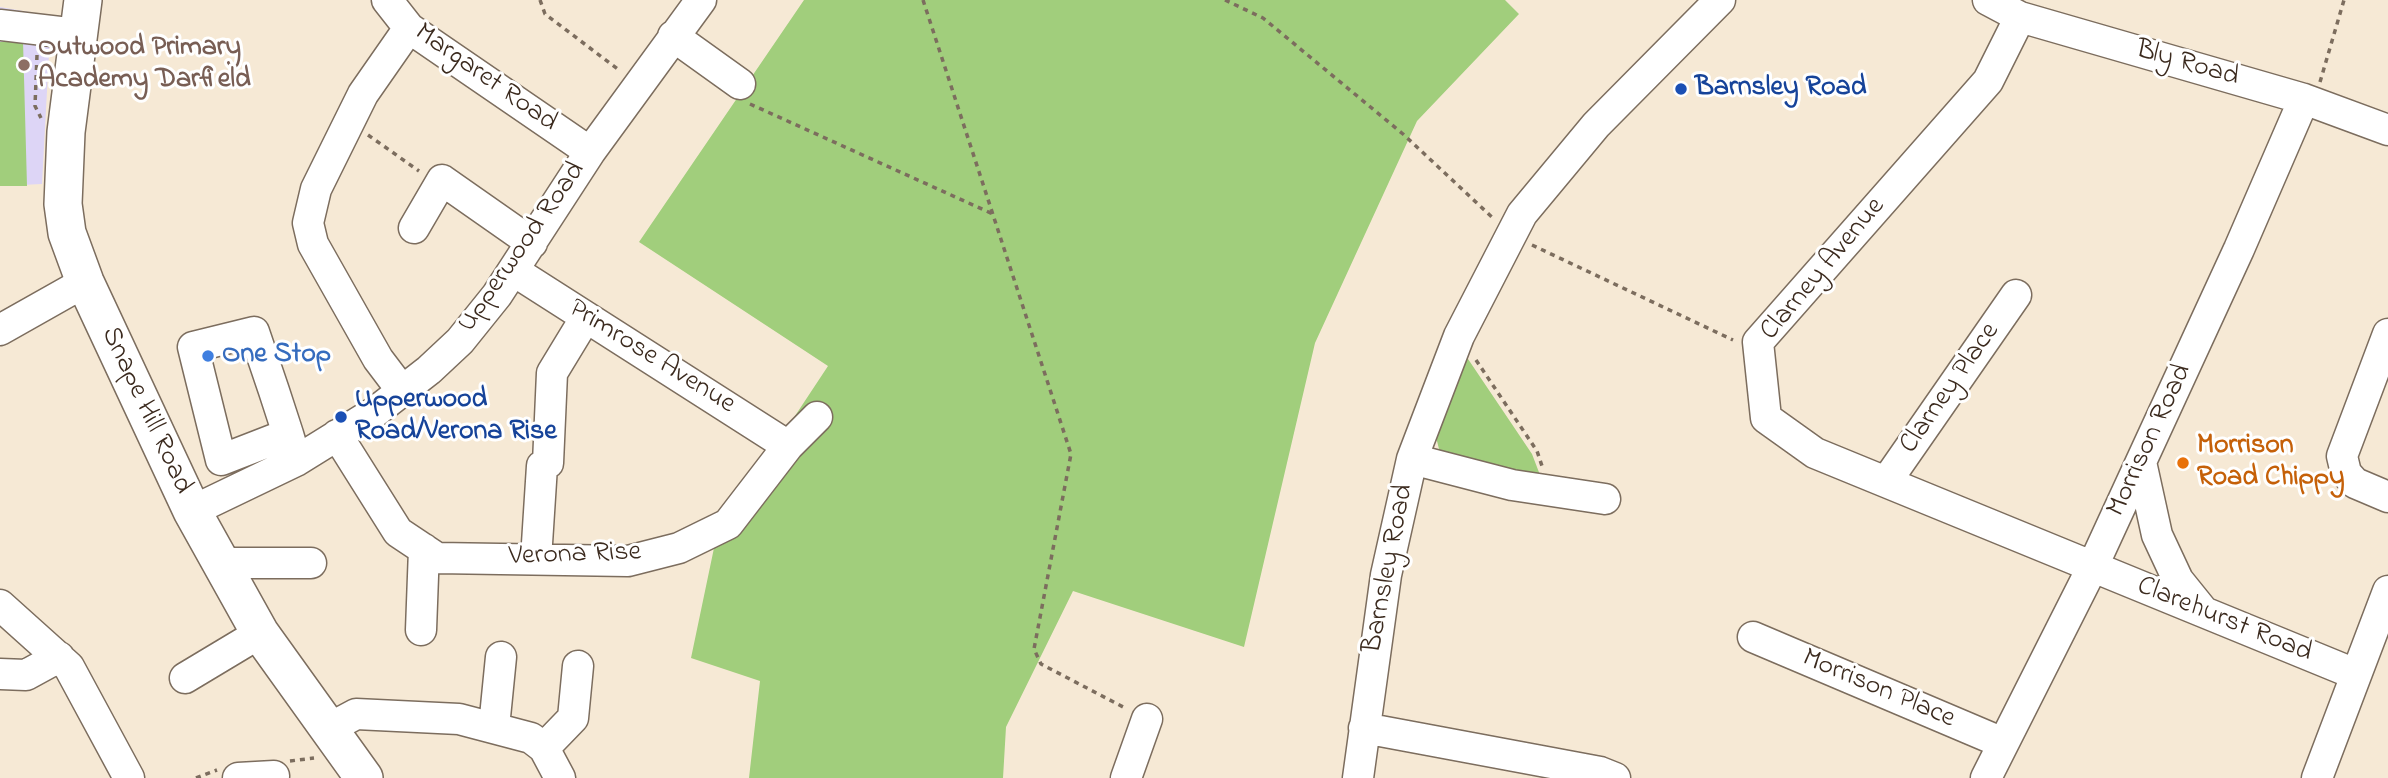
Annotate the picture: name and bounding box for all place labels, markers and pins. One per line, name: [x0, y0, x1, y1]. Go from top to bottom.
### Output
place label: Outwood Primary Academy Darfield: [38, 32, 251, 98]
marker: Outwood Primary Academy Darfield: [16, 57, 32, 73]
place label: Barnsley Road: [1695, 72, 1866, 106]
marker: Barnsley Road: [1673, 81, 1689, 97]
place label: One Stop: [222, 339, 331, 373]
marker: One Stop: [200, 348, 216, 364]
place label: Upperwood Road/Verona Rise: [355, 384, 557, 450]
marker: Upperwood Road/Verona Rise: [333, 409, 349, 425]
place label: Morrison Road Chippy: [2197, 430, 2345, 496]
marker: Morrison Road Chippy: [2175, 455, 2191, 471]

